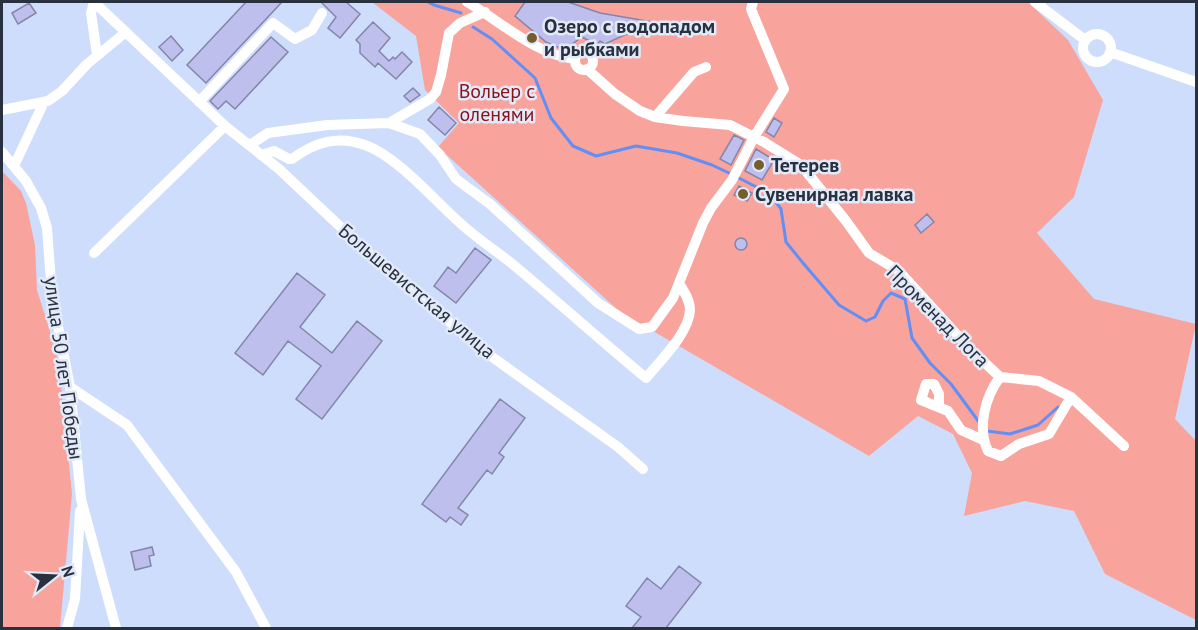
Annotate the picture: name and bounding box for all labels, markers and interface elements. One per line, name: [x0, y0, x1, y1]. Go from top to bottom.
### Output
place label: Озеро с водопадом и рыбками: [544, 13, 715, 62]
marker: Озеро с водопадом и рыбками: [525, 31, 539, 45]
park label: Вольер с оленями: [459, 78, 535, 127]
place label: Тетерев: [771, 152, 839, 178]
marker: Тетерев: [752, 158, 766, 172]
place label: Сувенирная лавка: [755, 181, 914, 207]
marker: Сувенирная лавка: [736, 187, 750, 201]
street label: Большевистская улица: [333, 218, 501, 364]
street label: Променад Лога: [881, 259, 995, 373]
street label: улица 50 лет Победы: [38, 275, 90, 461]
north arrow: [24, 546, 84, 606]
text: N: [57, 563, 79, 579]

